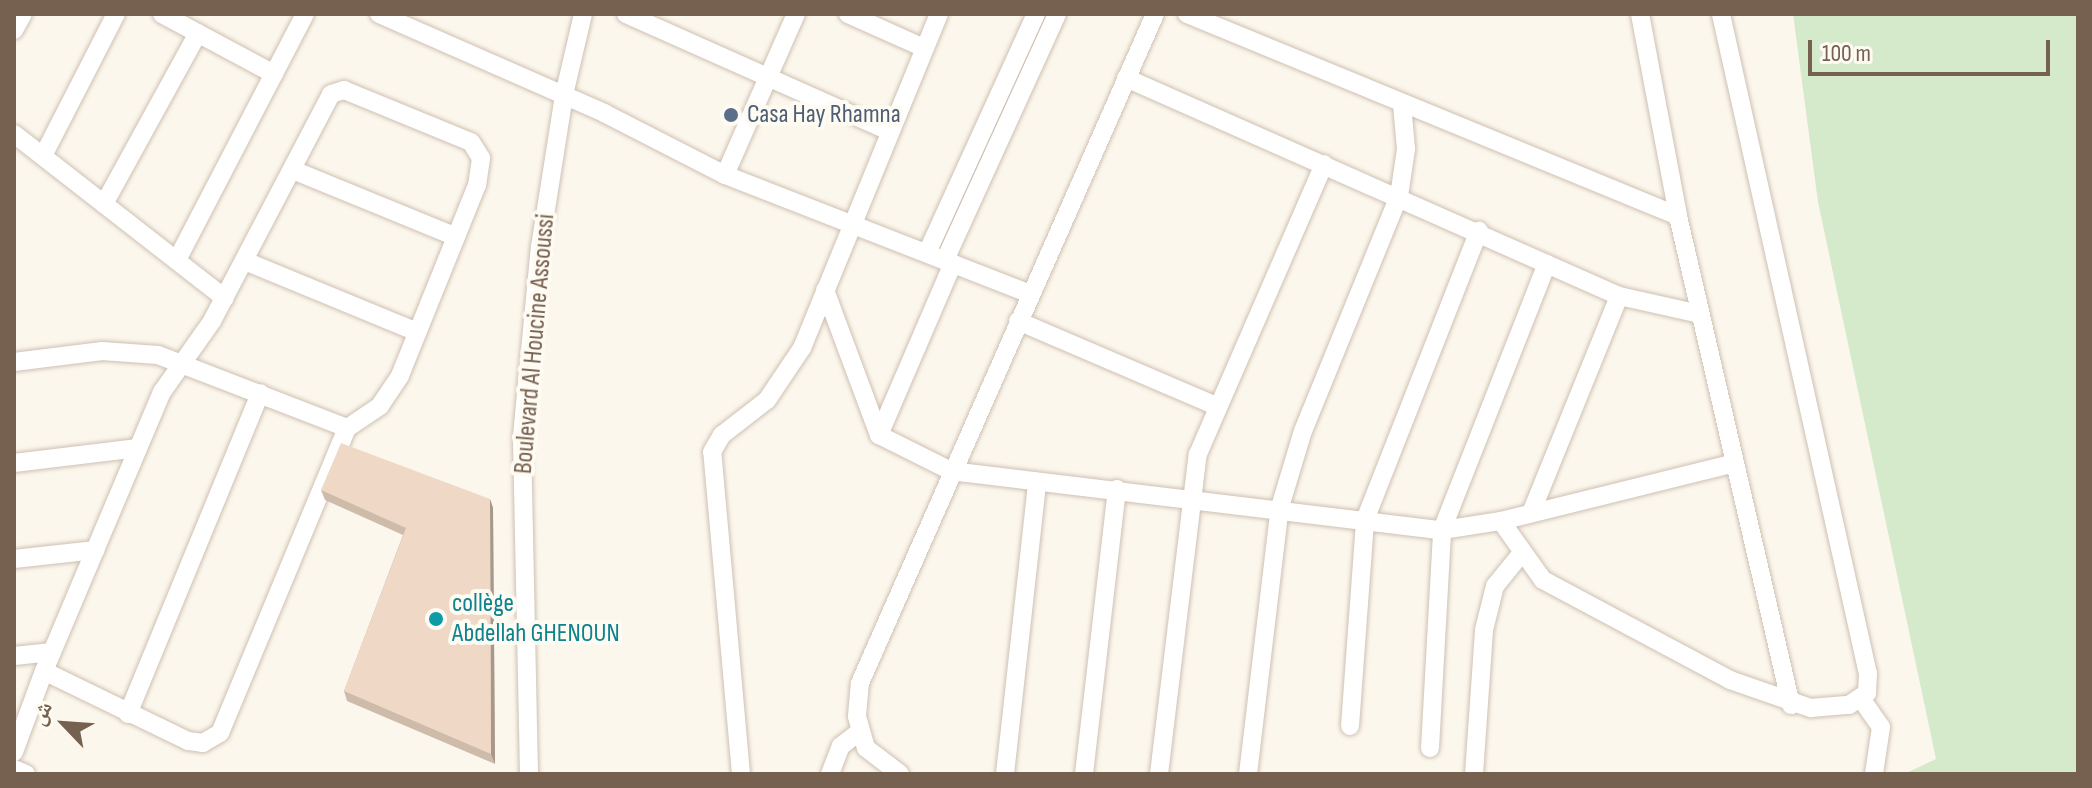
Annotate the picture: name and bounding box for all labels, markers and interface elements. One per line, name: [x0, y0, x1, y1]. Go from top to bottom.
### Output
scale bar: [1812, 24, 2054, 74]
text: 100 m: [1822, 39, 1871, 68]
place label: Casa Hay Rhamna: [747, 99, 901, 131]
marker: Casa Hay Rhamna: [722, 106, 740, 124]
street label: Boulevard Al Houcine Assoussi: [508, 213, 562, 475]
place label: collège Abdellah GHENOUN: [452, 588, 620, 650]
marker: collège Abdellah GHENOUN: [427, 610, 445, 628]
north arrow: [24, 684, 104, 764]
text: ش: [25, 697, 59, 730]

